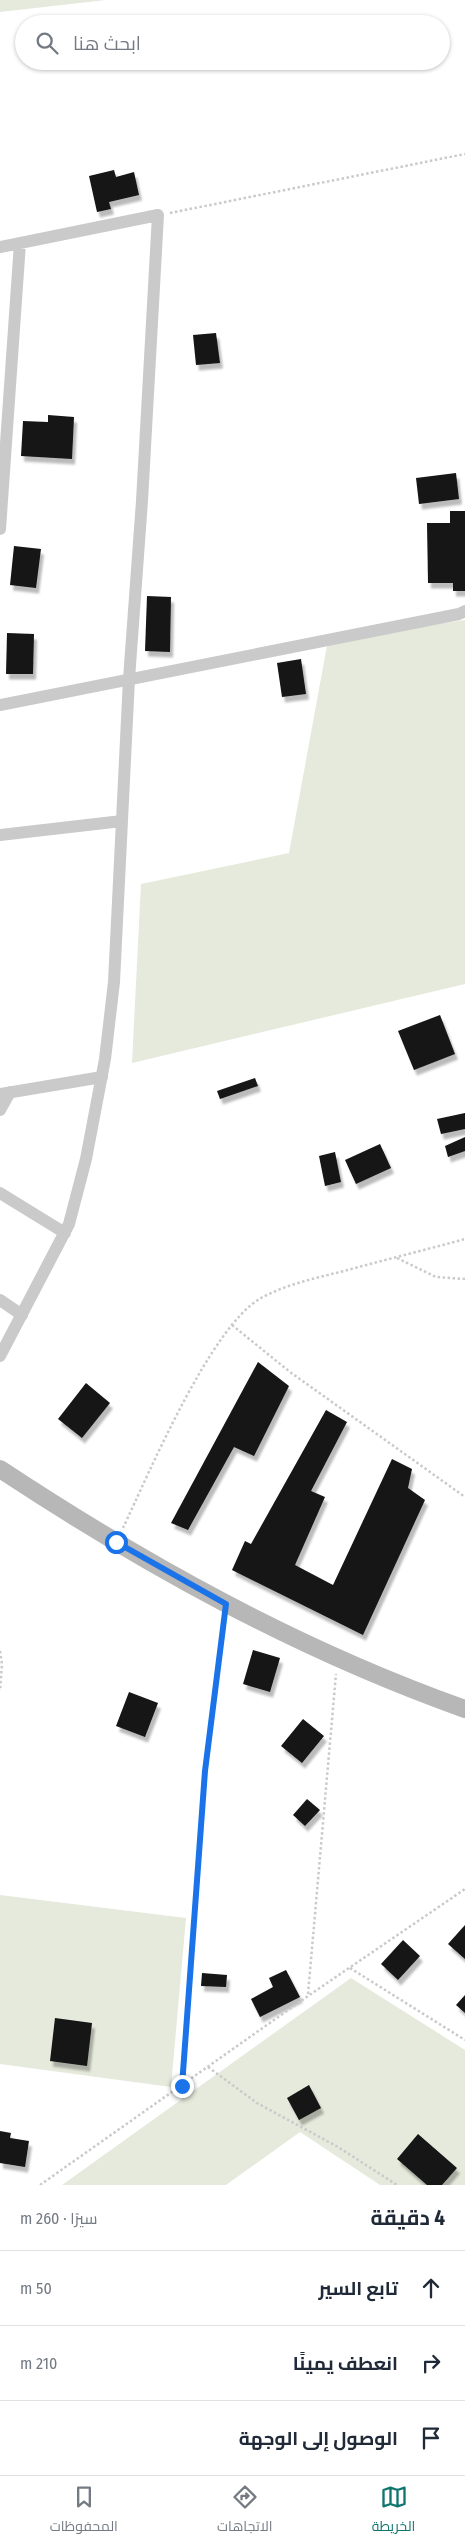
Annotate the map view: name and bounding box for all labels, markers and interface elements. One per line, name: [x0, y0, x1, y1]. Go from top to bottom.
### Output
search box: [15, 15, 450, 70]
icon: search: [33, 29, 61, 57]
text: ابحث هنا: [73, 32, 141, 55]
route start: [105, 1531, 128, 1554]
route end: [171, 2075, 194, 2098]
text: 4 دقيقة: [370, 2205, 445, 2231]
text: سيرًا · 260 m: [20, 2209, 97, 2228]
icon: ahead: [417, 2274, 445, 2302]
text: تابع السير: [319, 2277, 398, 2300]
text: 50 m: [20, 2279, 52, 2298]
icon: right: [417, 2349, 445, 2377]
text: انعطف يمينًا: [293, 2352, 398, 2375]
text: 210 m: [20, 2354, 57, 2373]
icon: arrive: [417, 2424, 445, 2452]
text: الوصول إلى الوجهة: [239, 2427, 398, 2450]
tab: المحفوظات: [50, 2483, 118, 2539]
tab: الاتجاهات: [217, 2483, 272, 2539]
tab: الخريطة: [372, 2483, 415, 2539]

